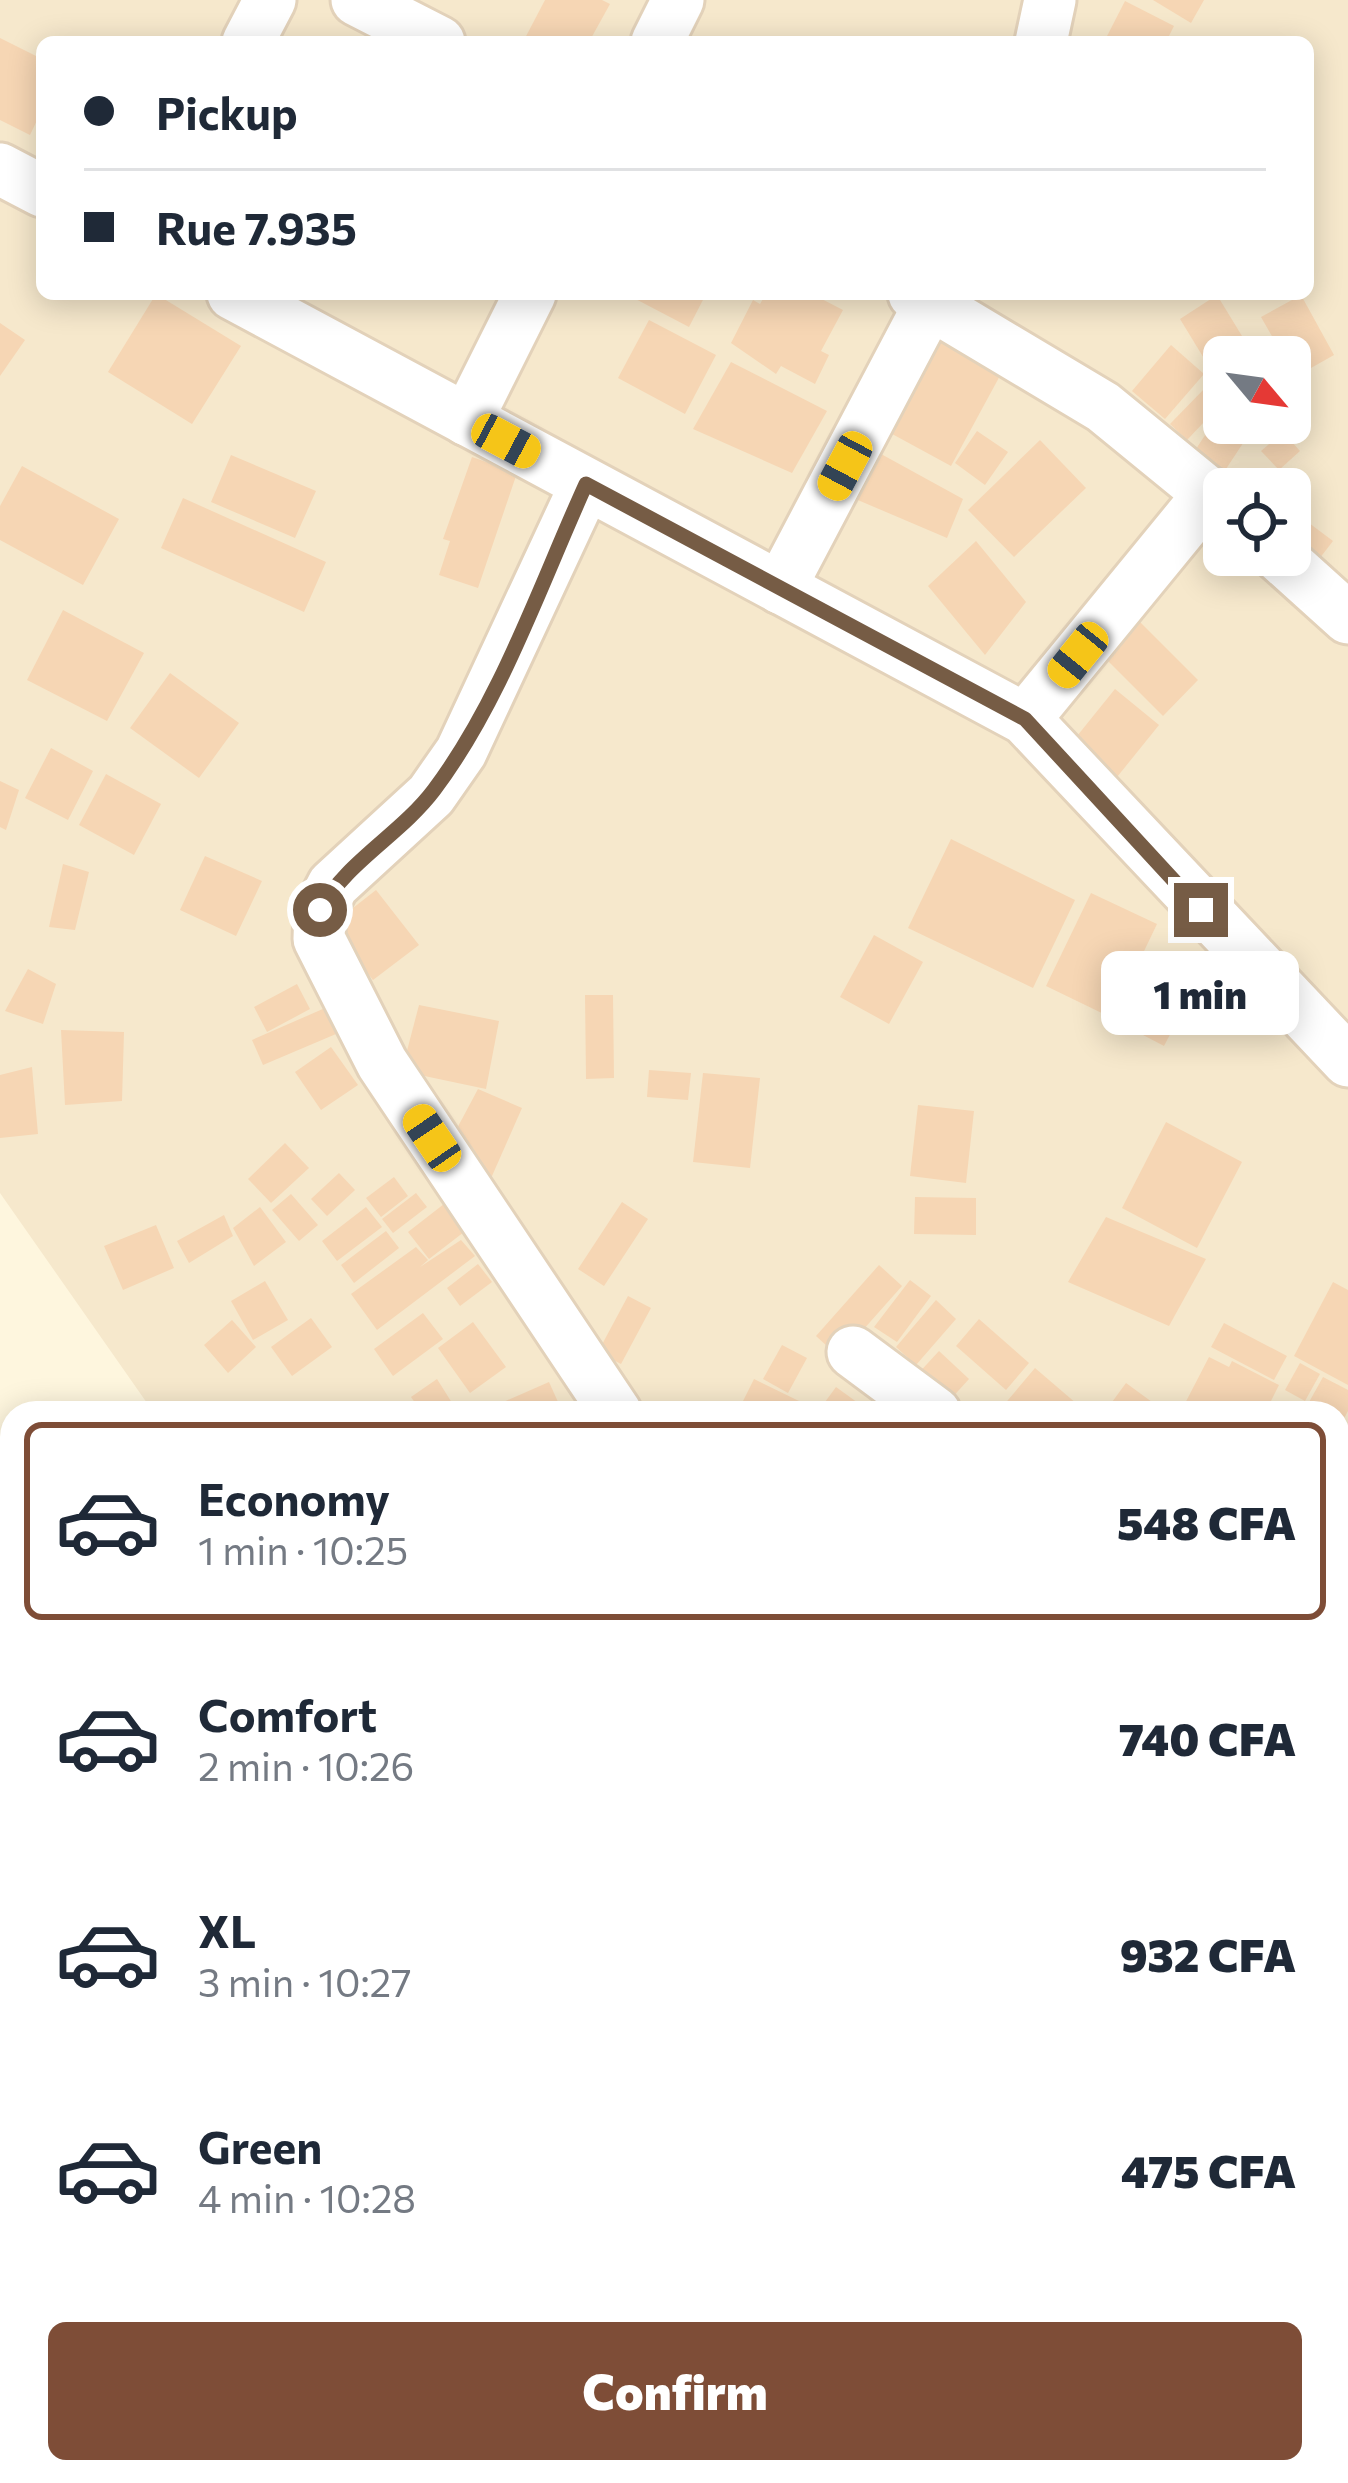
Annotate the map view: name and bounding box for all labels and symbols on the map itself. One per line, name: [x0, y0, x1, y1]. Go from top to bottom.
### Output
north arrow: [1203, 336, 1311, 444]
car: [466, 408, 546, 474]
car: [812, 426, 878, 506]
car: [1041, 616, 1115, 694]
route start: [293, 883, 347, 937]
route end: [1174, 883, 1228, 937]
callout: 1 min: [1102, 952, 1300, 1036]
car: [397, 1098, 467, 1178]

